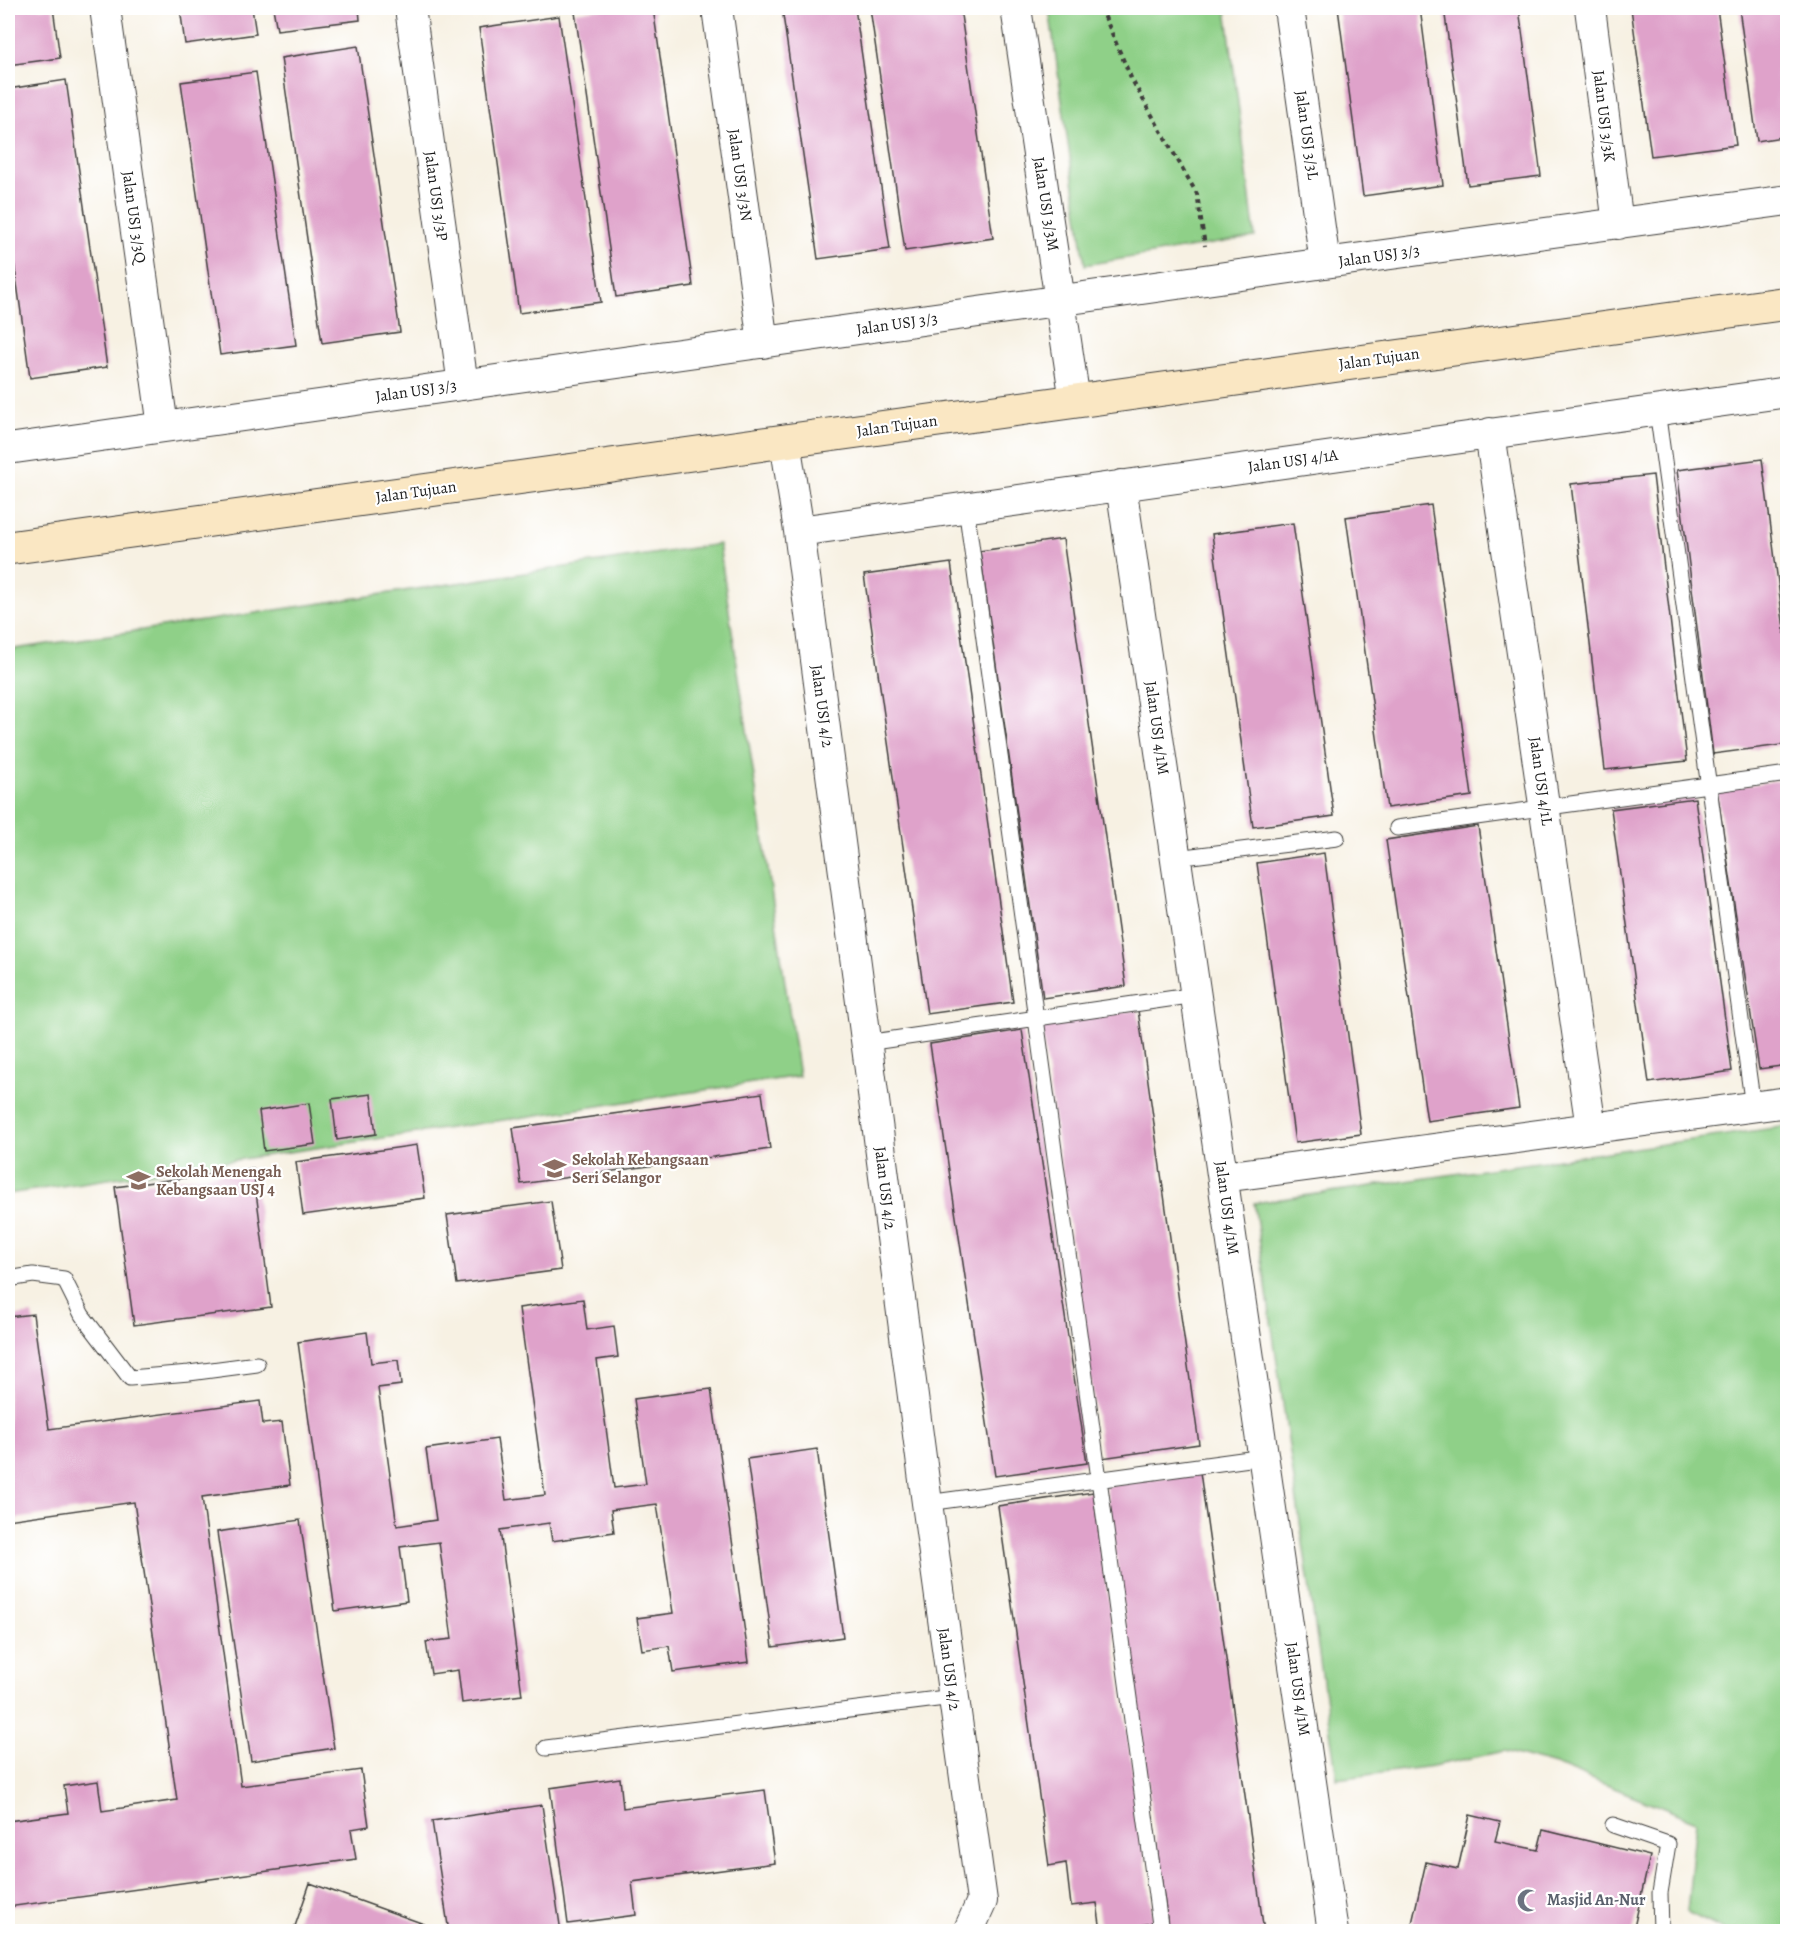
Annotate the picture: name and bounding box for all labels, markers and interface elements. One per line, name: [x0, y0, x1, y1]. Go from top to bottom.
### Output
street label: Jalan USJ 3/3K: [1587, 69, 1621, 163]
street label: Jalan USJ 3/3L: [1290, 89, 1324, 182]
street label: Jalan USJ 3/3N: [723, 127, 757, 223]
street label: Jalan USJ 3/3P: [419, 150, 453, 243]
street label: Jalan USJ 3/3M: [1028, 155, 1064, 253]
street label: Jalan USJ 3/3Q: [117, 169, 152, 266]
street label: Jalan USJ 3/3: [1337, 239, 1421, 273]
street label: Jalan USJ 3/3: [855, 307, 939, 341]
street label: Jalan Tujuan: [1337, 342, 1421, 376]
street label: Jalan USJ 3/3: [374, 374, 458, 408]
street label: Jalan Tujuan: [855, 409, 939, 443]
street label: Jalan USJ 4/1A: [1247, 444, 1340, 478]
street label: Jalan Tujuan: [374, 475, 458, 509]
street label: Jalan USJ 4/2: [805, 663, 839, 749]
street label: Jalan USJ 4/1M: [1140, 680, 1174, 776]
street label: Jalan USJ 4/1L: [1524, 735, 1558, 828]
street label: Jalan USJ 4/2: [869, 1145, 901, 1231]
place label: Sekolah Kebangsaan Seri Selangor: [572, 1149, 709, 1189]
school or university icon: Sekolah Kebangsaan Seri Selangor: [541, 1156, 567, 1182]
street label: Jalan USJ 4/1M: [1210, 1160, 1244, 1256]
place label: Sekolah Menengah Kebangsaan USJ 4: [156, 1161, 282, 1201]
school or university icon: Sekolah Menengah Kebangsaan USJ 4: [125, 1168, 151, 1194]
street label: Jalan USJ 4/2: [932, 1626, 966, 1712]
street label: Jalan USJ 4/1M: [1281, 1641, 1315, 1737]
mosque icon: Masjid An-Nur: [1516, 1887, 1542, 1913]
place label: Masjid An-Nur: [1547, 1889, 1646, 1911]

